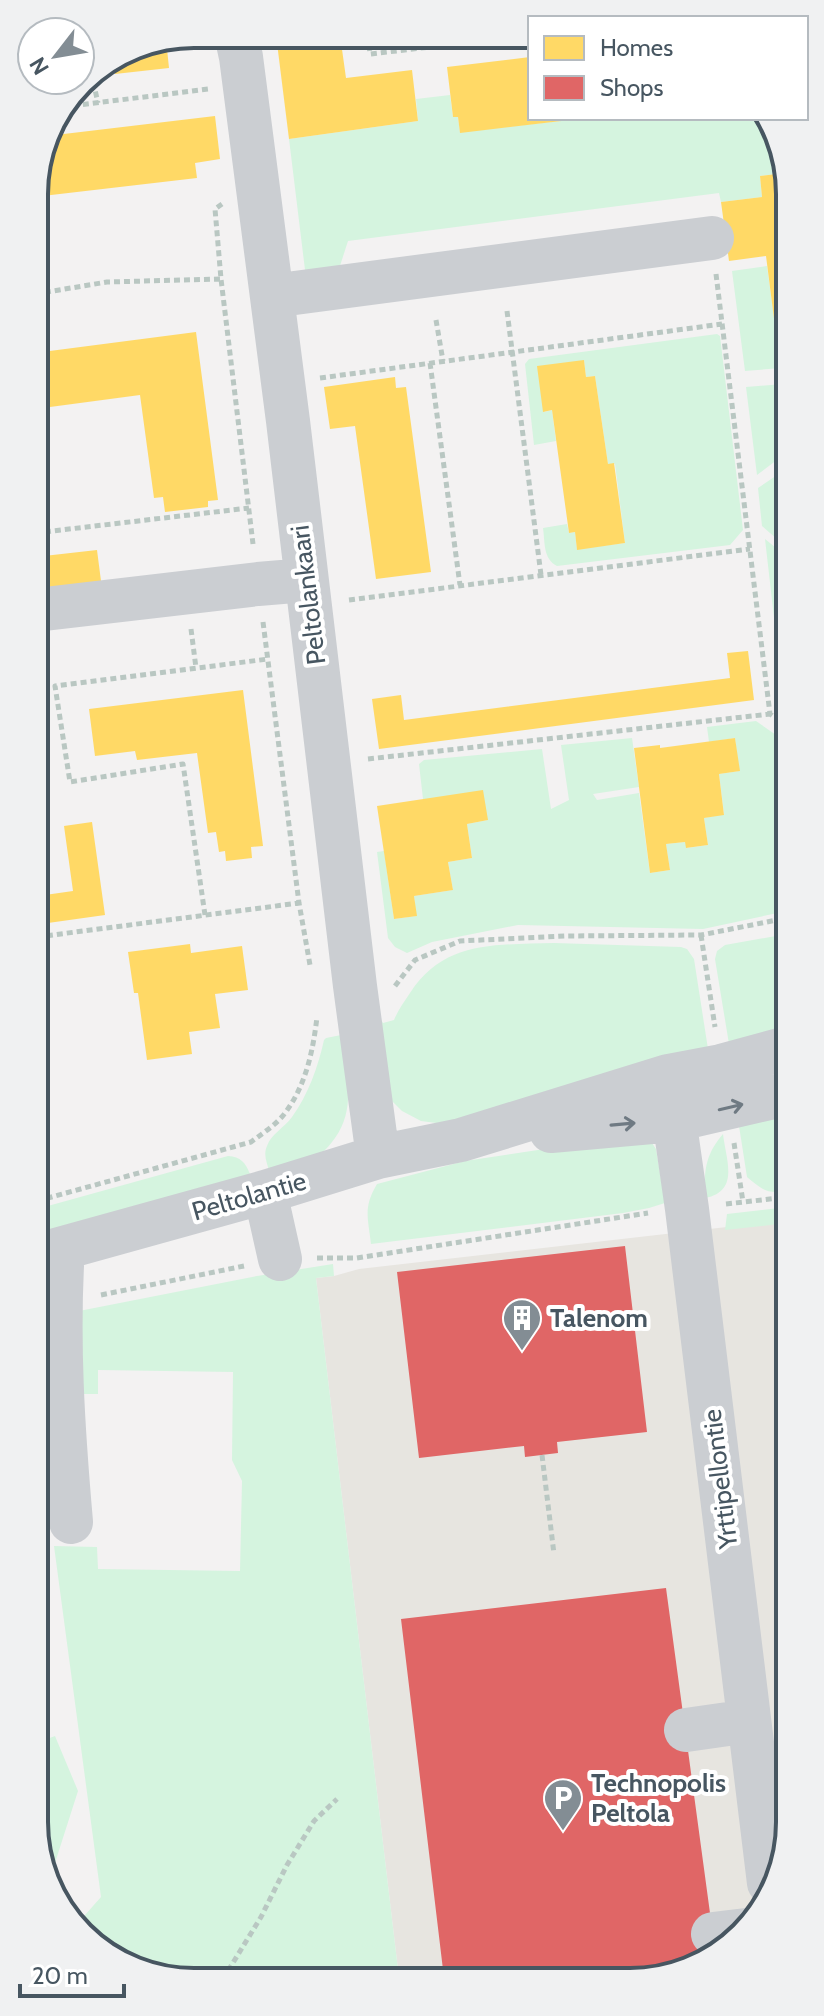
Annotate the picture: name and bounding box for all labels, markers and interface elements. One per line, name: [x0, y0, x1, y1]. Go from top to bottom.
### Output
north arrow: [16, 16, 96, 96]
legend: [528, 16, 808, 120]
text: Homes: [600, 33, 673, 62]
text: N: [24, 52, 55, 80]
text: Shops: [600, 73, 663, 102]
street label: Peltolankaari: [284, 523, 332, 667]
one-way arrow: [718, 1099, 743, 1114]
one-way arrow: [609, 1117, 635, 1132]
street label: Peltolantie: [188, 1164, 310, 1228]
building icon: Talenom: [501, 1297, 543, 1352]
place label: Talenom: [550, 1302, 648, 1334]
street label: Yrttipellontie: [696, 1407, 745, 1552]
place label: Technopolis Peltola: [591, 1767, 726, 1829]
parking icon: Technopolis Peltola: [542, 1777, 584, 1832]
scale bar: [20, 1948, 124, 1998]
text: 20 m: [32, 1961, 88, 1990]

